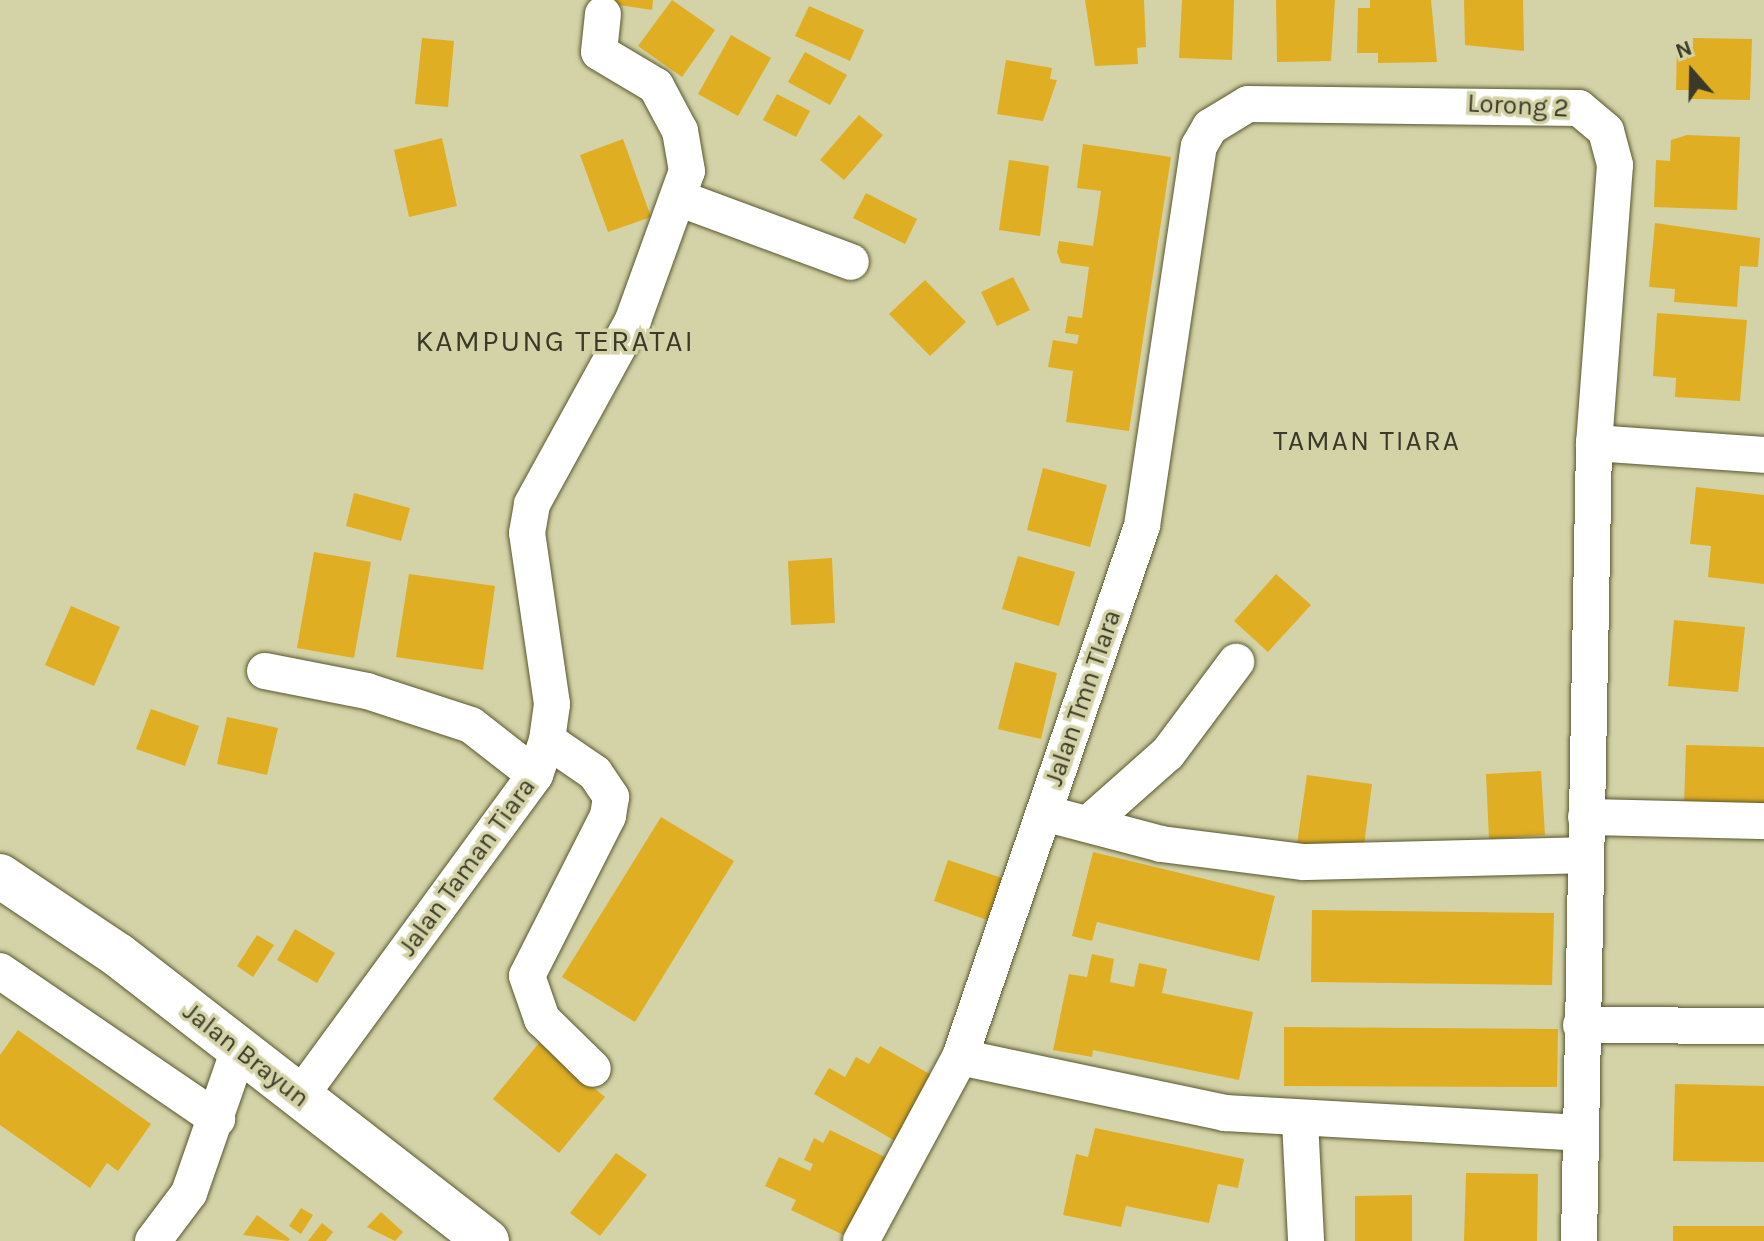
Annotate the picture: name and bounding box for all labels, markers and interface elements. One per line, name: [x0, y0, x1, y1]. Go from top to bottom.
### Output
north arrow: [1652, 32, 1732, 112]
text: N: [1672, 35, 1696, 64]
street label: Lorong 2: [1466, 88, 1570, 124]
district label: KAMPUNG TERATAI: [415, 323, 695, 359]
district label: TAMAN TIARA: [1273, 424, 1461, 458]
street label: Jalan Tmn TIara: [1038, 606, 1128, 790]
street label: Jalan Taman Tiara: [392, 772, 542, 962]
street label: Jalan Brayun: [177, 996, 315, 1114]

